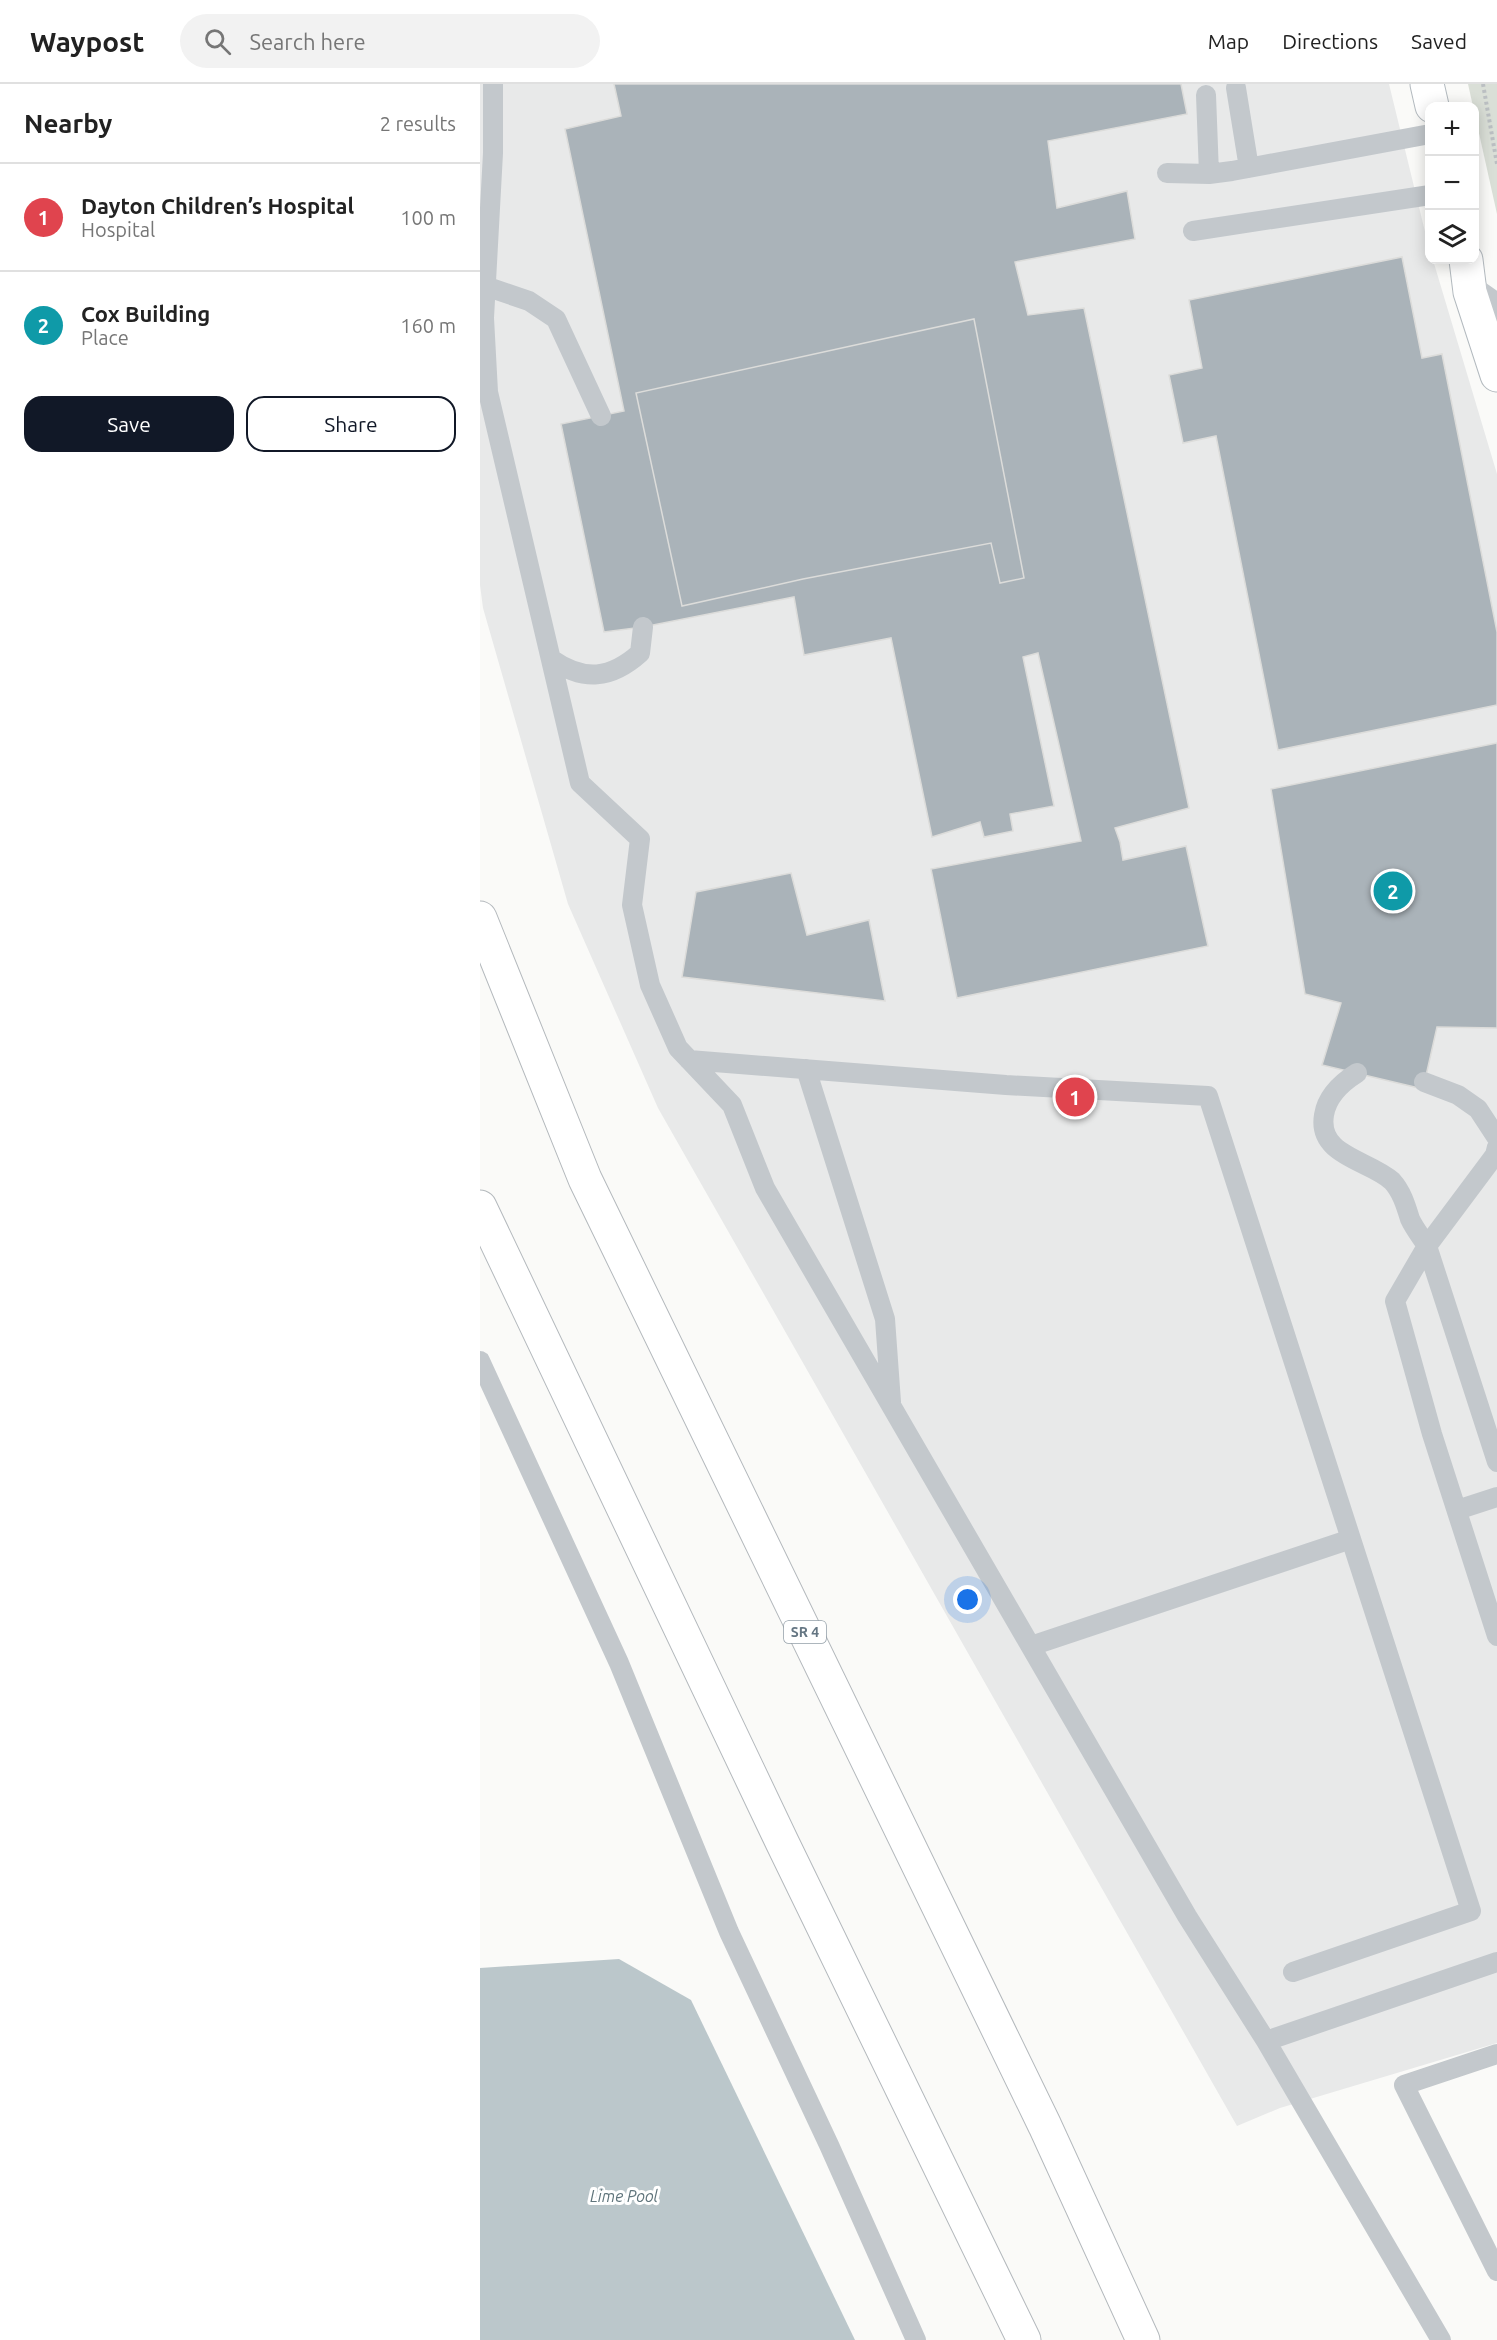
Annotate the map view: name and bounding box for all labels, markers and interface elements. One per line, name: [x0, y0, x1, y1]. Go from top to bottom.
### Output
search box: [180, 14, 600, 68]
icon: search: [201, 25, 234, 58]
text: Waypost: [30, 26, 144, 57]
text: Search here: [249, 29, 366, 54]
text: Map: [1208, 29, 1249, 53]
text: Directions: [1282, 29, 1378, 53]
text: Saved: [1411, 29, 1467, 53]
map controls: [1425, 102, 1479, 264]
button: +: [1425, 102, 1479, 156]
text: Nearby: [24, 109, 112, 138]
text: 2 results: [380, 112, 456, 135]
button: −: [1425, 156, 1479, 210]
text: Dayton Children’s Hospital: [81, 193, 354, 218]
text: 1: [38, 206, 49, 229]
text: 100 m: [400, 206, 456, 229]
button: layers: [1425, 210, 1479, 264]
text: Hospital: [81, 218, 155, 241]
text: Cox Building: [81, 301, 210, 326]
text: 2: [38, 314, 49, 337]
text: 160 m: [400, 314, 456, 337]
text: Place: [81, 326, 129, 349]
button: Save: [24, 396, 234, 452]
button: Share: [246, 396, 456, 452]
pin: 2: [1374, 868, 1412, 914]
pin: 1: [1056, 1074, 1094, 1120]
your location: [953, 1585, 982, 1614]
road number: SR 4: [784, 1621, 826, 1643]
water label: Lime Pool: [590, 2187, 659, 2205]

